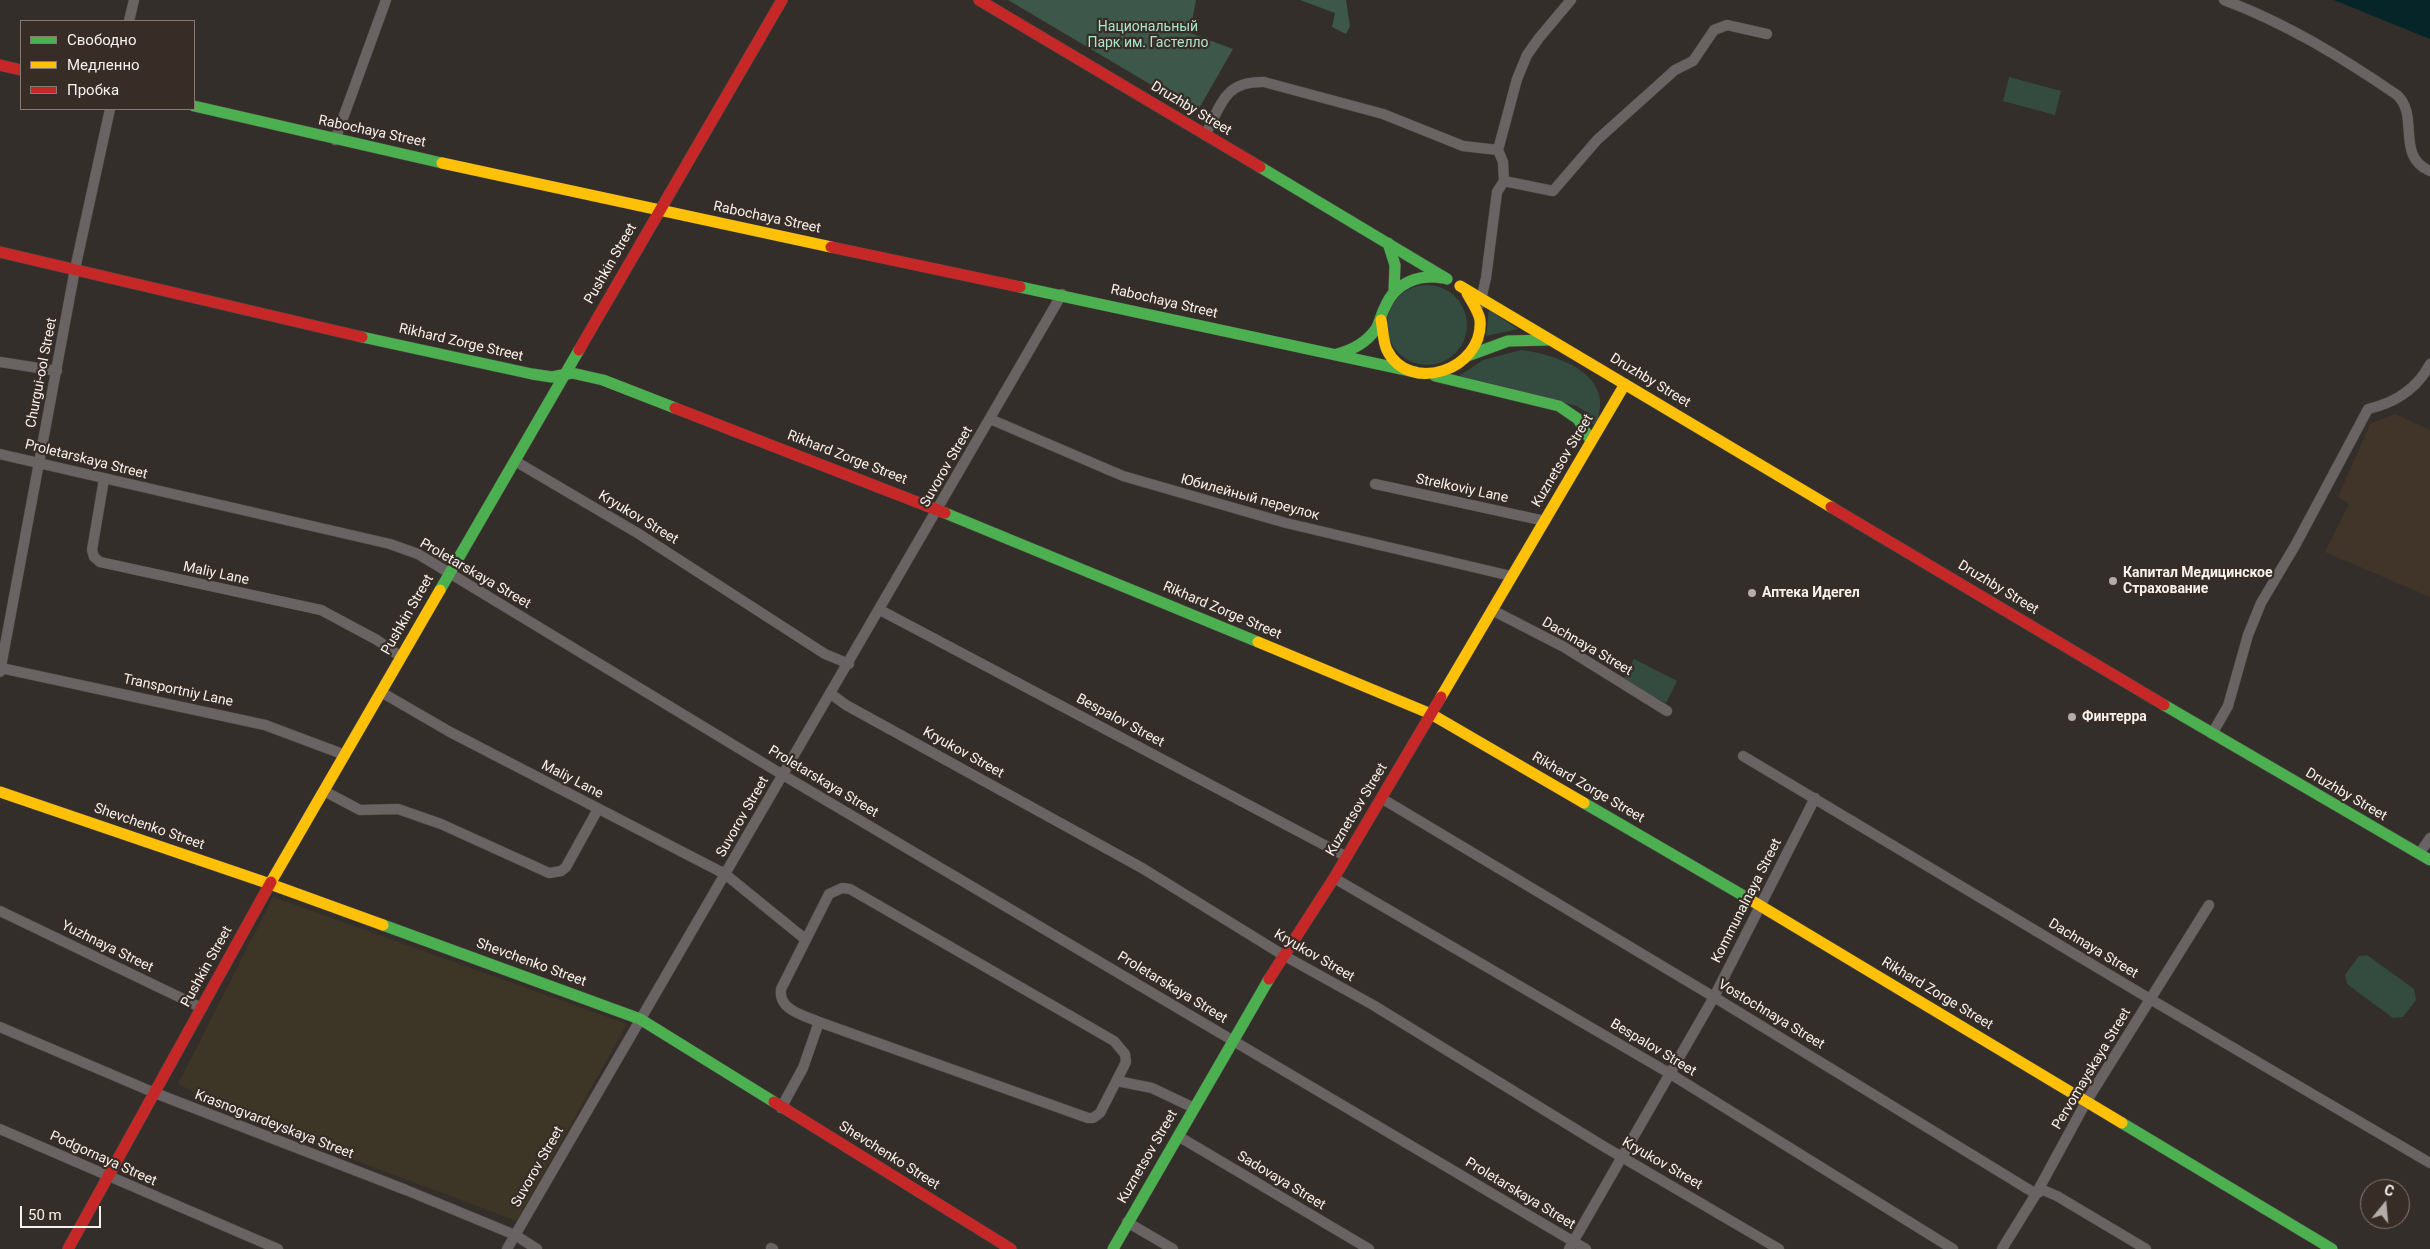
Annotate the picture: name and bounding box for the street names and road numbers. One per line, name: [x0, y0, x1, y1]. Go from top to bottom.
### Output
street label: Druzhby Street: [1148, 78, 1234, 140]
street label: Rabochaya Street: [317, 112, 427, 152]
street label: Rabochaya Street: [712, 198, 822, 238]
street label: Pushkin Street: [581, 221, 641, 307]
street label: Rabochaya Street: [1109, 282, 1219, 322]
street label: Churgui-ool Street: [23, 317, 61, 429]
street label: Rikhard Zorge Street: [397, 321, 525, 365]
street label: Druzhby Street: [1607, 350, 1693, 412]
street label: Kuznetsov Street: [1529, 412, 1597, 510]
street label: Suvorov Street: [917, 424, 977, 510]
street label: Rikhard Zorge Street: [785, 427, 909, 489]
street label: Proletarskaya Street: [23, 437, 149, 483]
street label: Юбилейный переулок: [1179, 471, 1321, 525]
street label: Strelkoviy Lane: [1414, 471, 1510, 507]
street label: Kryukov Street: [595, 488, 681, 548]
street label: Proletarskaya Street: [416, 535, 534, 613]
street label: Druzhby Street: [1955, 557, 2041, 619]
street label: Maliy Lane: [181, 559, 251, 589]
street label: Pushkin Street: [378, 572, 438, 658]
street label: Rikhard Zorge Street: [1160, 578, 1284, 644]
street label: Dachnaya Street: [1539, 614, 1635, 680]
street label: Transportniy Lane: [122, 671, 234, 711]
street label: Bespalov Street: [1073, 691, 1167, 751]
street label: Kryukov Street: [920, 724, 1006, 782]
street label: Proletarskaya Street: [765, 742, 881, 822]
street label: Rikhard Zorge Street: [1529, 749, 1647, 827]
street label: Maliy Lane: [538, 757, 606, 803]
street label: Kuznetsov Street: [1323, 761, 1391, 859]
street label: Druzhby Street: [2302, 765, 2390, 825]
street label: Suvorov Street: [713, 774, 773, 860]
street label: Shevchenko Street: [92, 800, 206, 854]
street label: Kommunalnaya Street: [1708, 836, 1786, 966]
street label: Dachnaya Street: [2045, 916, 2141, 982]
street label: Yuzhnaya Street: [58, 917, 156, 977]
street label: Pushkin Street: [178, 924, 236, 1010]
street label: Kryukov Street: [1271, 926, 1357, 986]
street label: Shevchenko Street: [474, 935, 588, 991]
street label: Proletarskaya Street: [1114, 948, 1230, 1028]
street label: Rikhard Zorge Street: [1878, 954, 1996, 1034]
street label: Vostochnaya Street: [1715, 977, 1827, 1053]
street label: Pervomayskaya Street: [2049, 1005, 2135, 1133]
street label: Bespalov Street: [1607, 1016, 1699, 1080]
street label: Krasnogvardeyskaya Street: [192, 1087, 356, 1163]
street label: Kuznetsov Street: [1114, 1107, 1182, 1207]
street label: Shevchenko Street: [835, 1118, 943, 1194]
street label: Suvorov Street: [508, 1124, 568, 1210]
street label: Podgornaya Street: [47, 1128, 159, 1190]
street label: Kryukov Street: [1619, 1134, 1705, 1194]
street label: Sadovaya Street: [1234, 1148, 1328, 1214]
street label: Proletarskaya Street: [1462, 1154, 1578, 1234]

